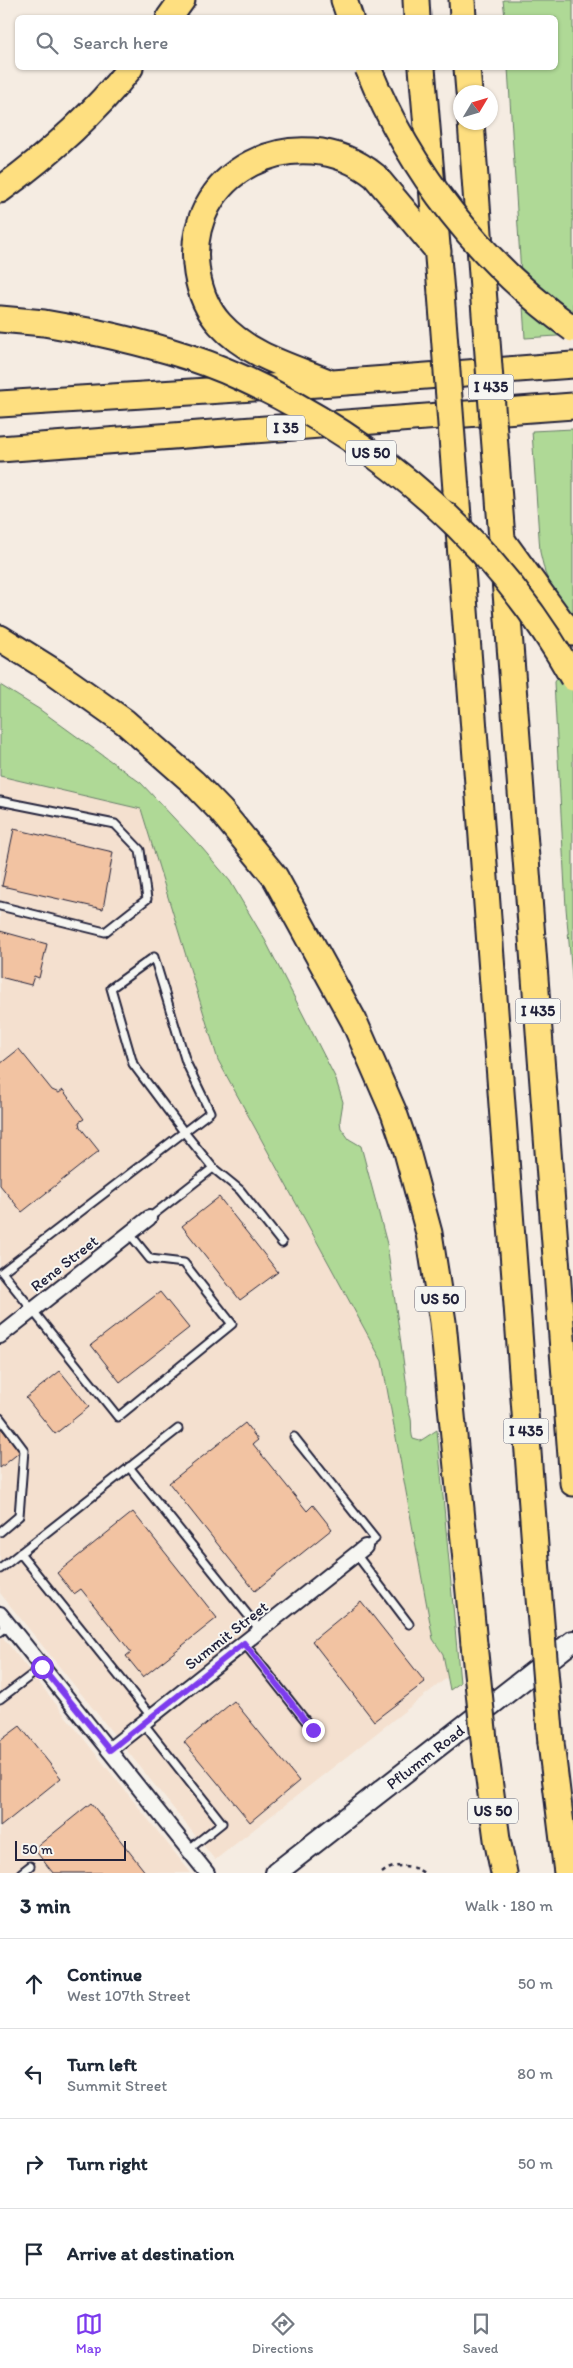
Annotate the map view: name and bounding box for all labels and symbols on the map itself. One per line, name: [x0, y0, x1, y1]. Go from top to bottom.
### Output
north arrow: [453, 85, 498, 130]
road number: I 435: [468, 374, 514, 400]
road number: I 35: [267, 416, 305, 440]
road number: US 50: [346, 440, 396, 466]
road number: I 435: [516, 998, 560, 1024]
street label: Rene Street: [27, 1231, 102, 1296]
road number: US 50: [415, 1286, 465, 1312]
road number: I 435: [504, 1418, 548, 1444]
street label: Summit Street: [181, 1597, 272, 1674]
route start: [31, 1656, 54, 1679]
route end: [302, 1719, 325, 1742]
street label: Pflumm Road: [382, 1720, 468, 1793]
road number: US 50: [468, 1798, 518, 1824]
scale bar: [15, 1838, 126, 1861]

